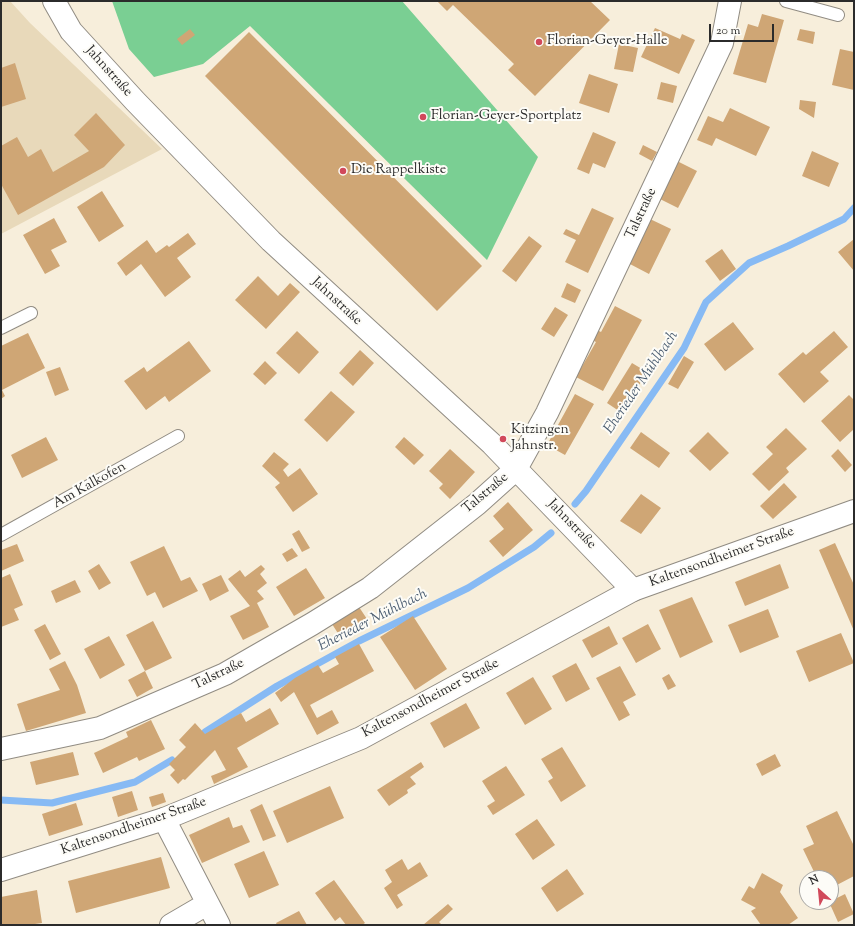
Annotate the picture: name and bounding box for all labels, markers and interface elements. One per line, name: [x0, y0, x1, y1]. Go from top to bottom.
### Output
scale bar: [711, 16, 776, 42]
text: 20 m: [716, 22, 740, 40]
place label: Florian-Geyer-Halle: [547, 34, 667, 50]
marker: Florian-Geyer-Halle: [534, 37, 544, 47]
street label: Jahnstraße: [81, 43, 135, 101]
place label: Florian-Geyer-Sportplatz: [431, 109, 582, 125]
marker: Florian-Geyer-Sportplatz: [418, 112, 428, 122]
place label: Die Rappelkiste: [351, 163, 446, 179]
marker: Die Rappelkiste: [338, 166, 348, 176]
street label: Talstraße: [623, 186, 661, 242]
street label: Jahnstraße: [307, 274, 365, 330]
water label: Eherieder Mühlbach: [601, 328, 683, 438]
place label: Kitzingen Jahnstr.: [511, 423, 569, 456]
marker: Kitzingen Jahnstr.: [498, 434, 508, 444]
street label: Am Kalkofen: [51, 459, 129, 513]
street label: Talstraße: [460, 470, 512, 518]
street label: Jahnstraße: [543, 497, 599, 553]
street label: Kaltensondheimer Straße: [647, 524, 797, 592]
water label: Eherieder Mühlbach: [315, 586, 431, 656]
street label: Talstraße: [191, 655, 247, 695]
street label: Kaltensondheimer Straße: [360, 656, 502, 742]
street label: Kaltensondheimer Straße: [59, 794, 209, 860]
north arrow: [799, 870, 839, 910]
text: N: [806, 871, 822, 889]

